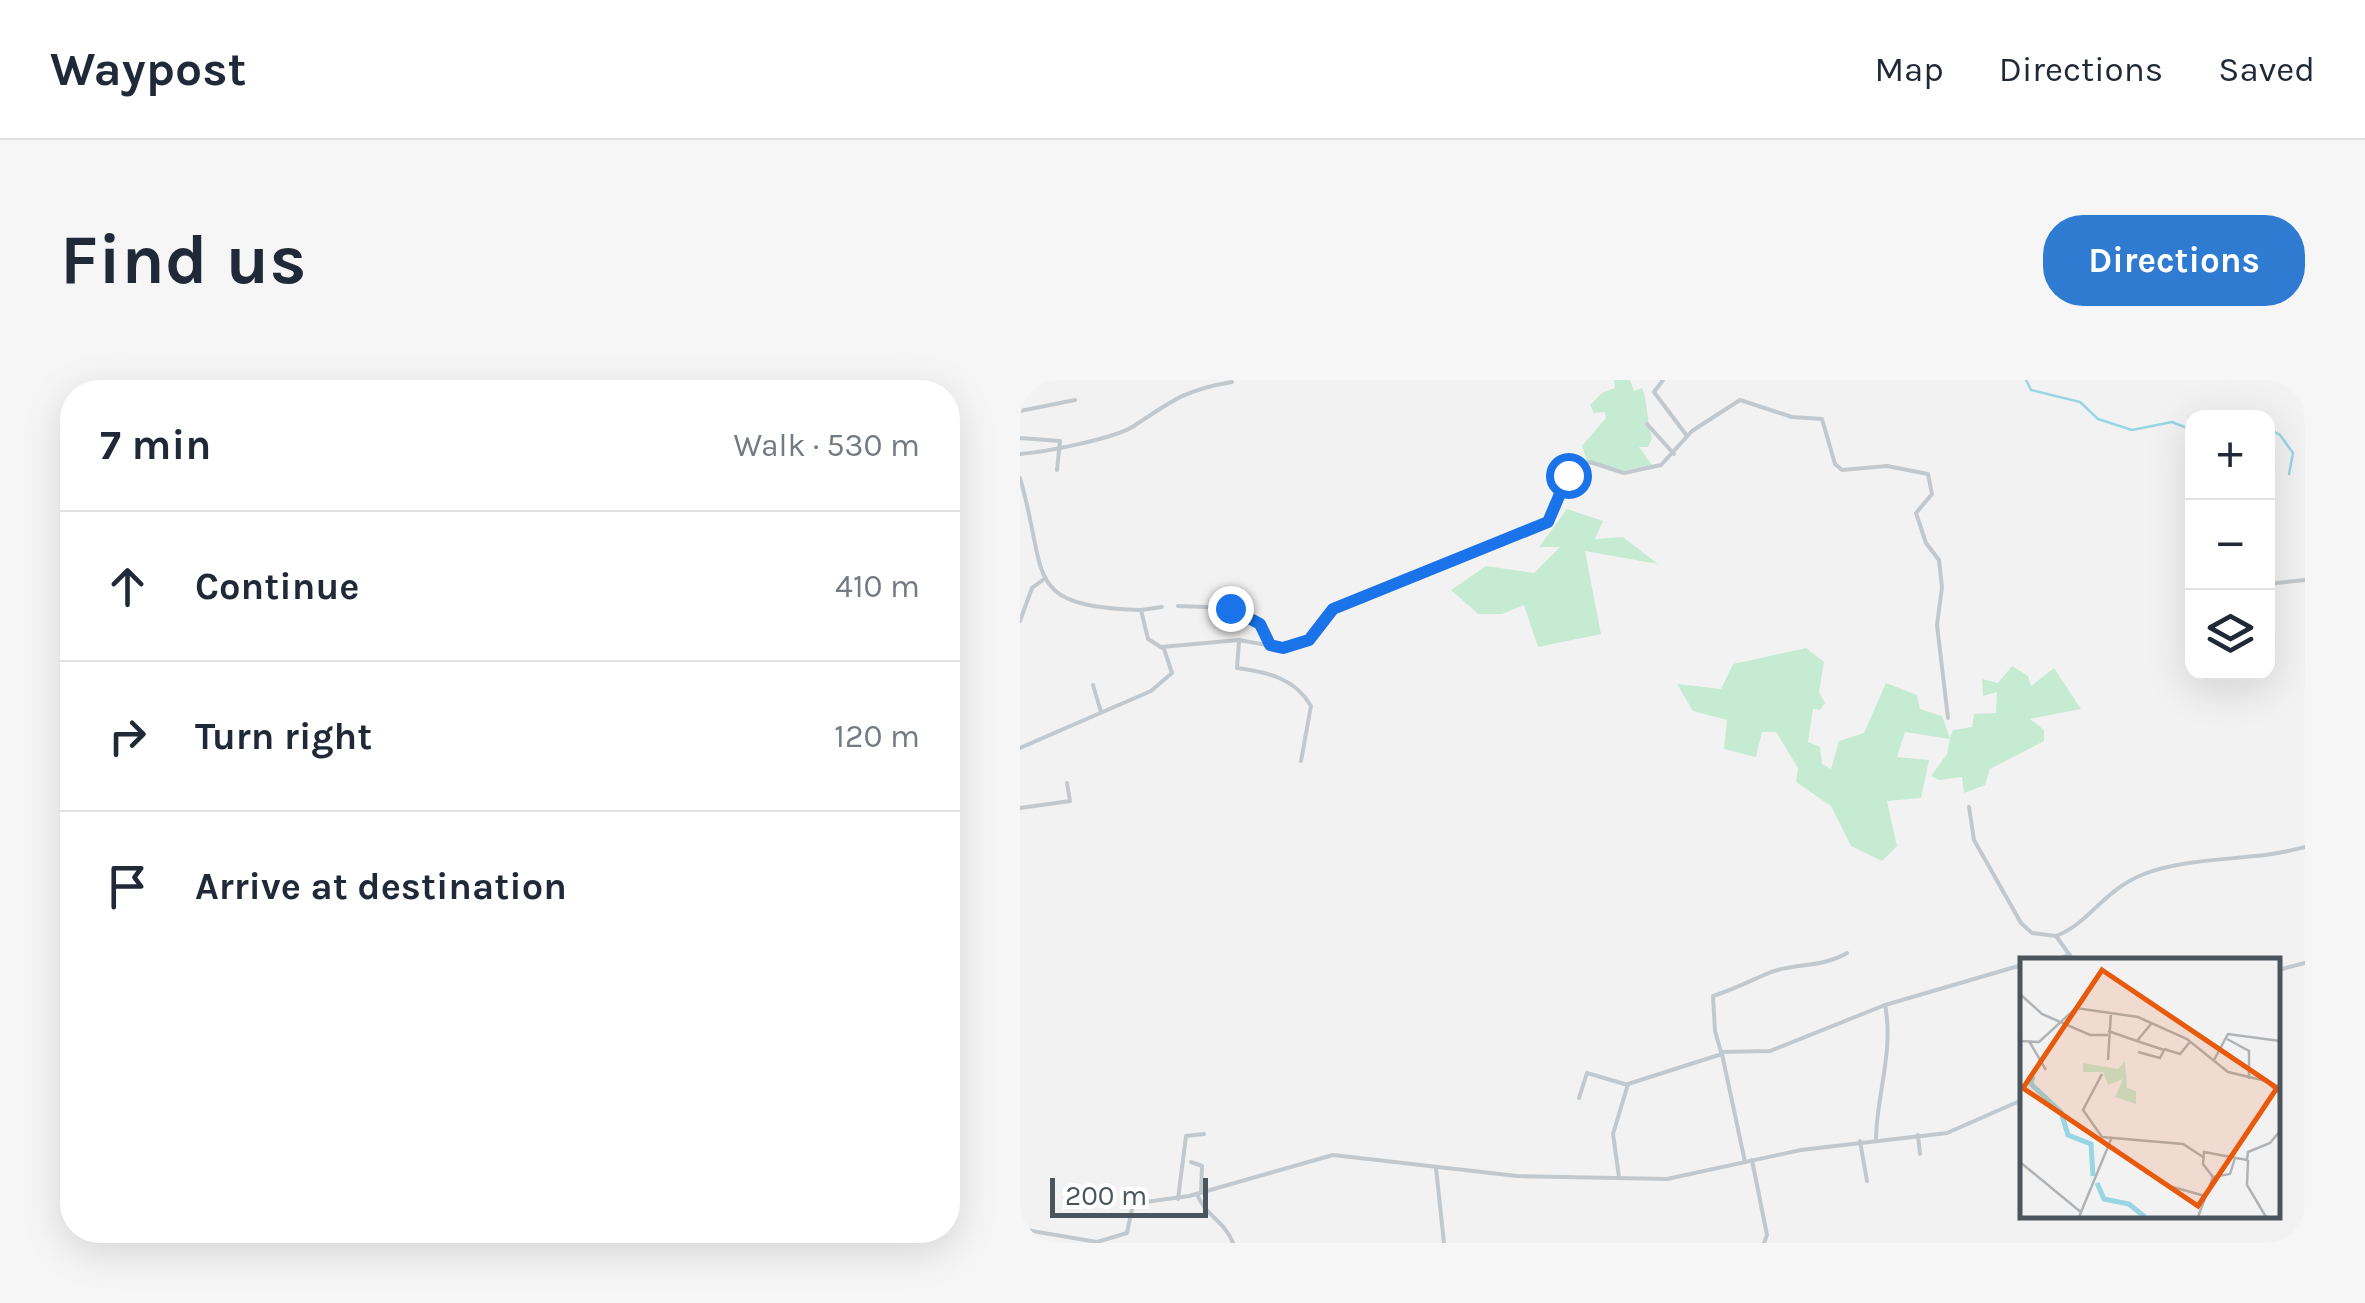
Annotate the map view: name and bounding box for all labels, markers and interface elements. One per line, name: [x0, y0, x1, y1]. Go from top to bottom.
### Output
text: Waypost: [50, 41, 246, 97]
text: Map: [1874, 49, 1944, 90]
text: Directions: [1999, 49, 2163, 90]
text: Saved: [2218, 49, 2315, 90]
button: Directions: [2043, 215, 2305, 306]
text: Find us: [60, 219, 306, 301]
map controls: [2185, 410, 2275, 680]
button: +: [2185, 410, 2275, 500]
text: 7 min: [100, 420, 211, 470]
text: Walk · 530 m: [733, 427, 920, 464]
route start: [1546, 453, 1592, 499]
button: −: [2185, 500, 2275, 590]
icon: ahead: [100, 559, 155, 614]
text: Continue: [195, 564, 359, 609]
text: 410 m: [835, 568, 920, 605]
route end: [1208, 586, 1254, 632]
button: layers: [2185, 590, 2275, 680]
icon: right: [100, 709, 155, 764]
text: Turn right: [195, 714, 372, 759]
text: 120 m: [834, 718, 920, 755]
icon: arrive: [100, 859, 155, 914]
text: Arrive at destination: [195, 864, 567, 909]
inset map: [2020, 958, 2280, 1218]
scale bar: [1050, 1173, 1208, 1218]
text: 200 m: [1065, 1179, 1147, 1212]

